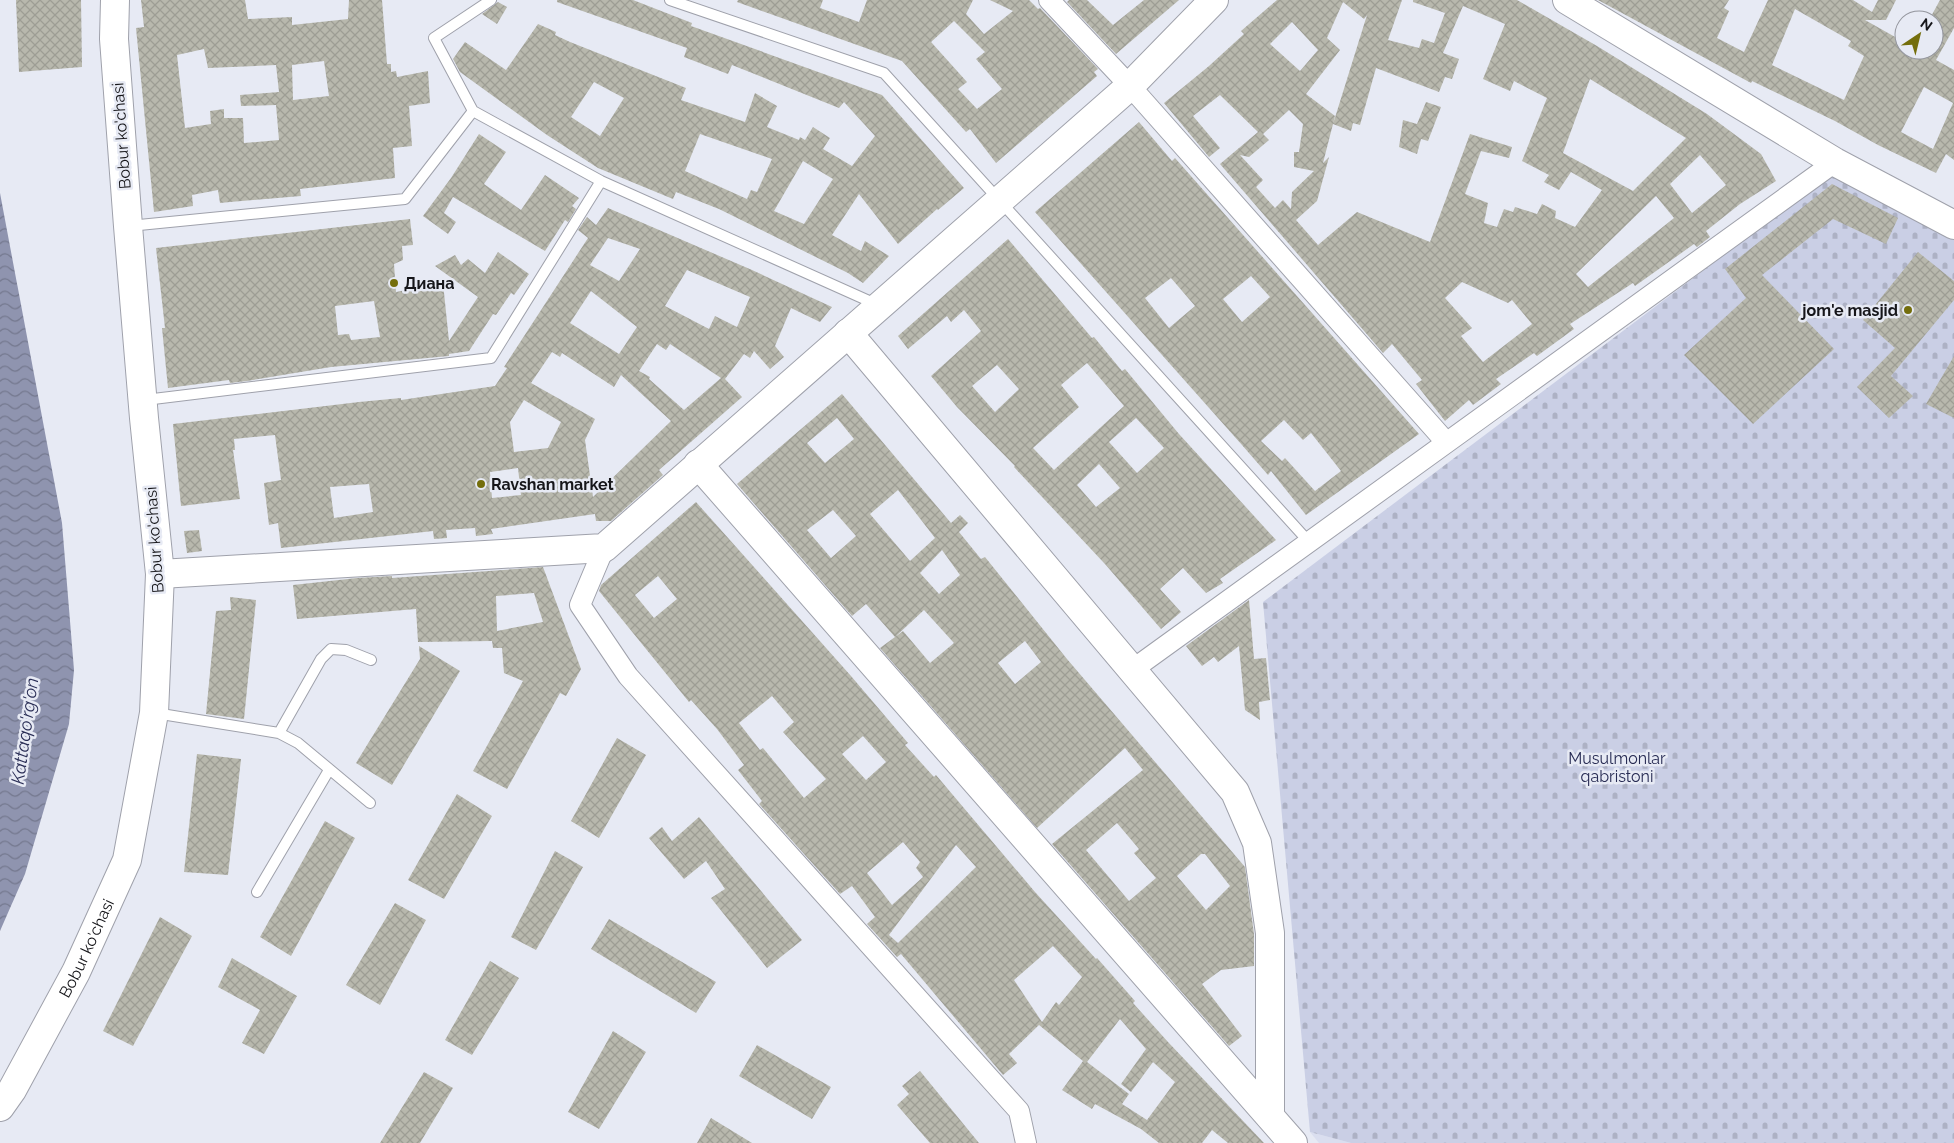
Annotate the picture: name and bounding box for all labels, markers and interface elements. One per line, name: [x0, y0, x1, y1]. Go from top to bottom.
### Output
north arrow: [1894, 10, 1944, 60]
text: N: [1917, 15, 1935, 34]
street label: Bobur ko'chasi: [108, 82, 135, 190]
place label: Диана: [404, 274, 454, 293]
marker: Диана: [388, 277, 400, 289]
place label: jom'e masjid: [1800, 301, 1898, 320]
marker: jom'e masjid: [1902, 304, 1914, 316]
place label: Ravshan market: [491, 475, 614, 494]
marker: Ravshan market: [475, 478, 487, 490]
street label: Bobur ko'chasi: [141, 486, 168, 594]
water label: Kattaqo'rg'on: [7, 676, 42, 786]
park label: Musulmonlar qabristoni: [1568, 749, 1666, 786]
street label: Bobur ko'chasi: [55, 896, 118, 1001]

